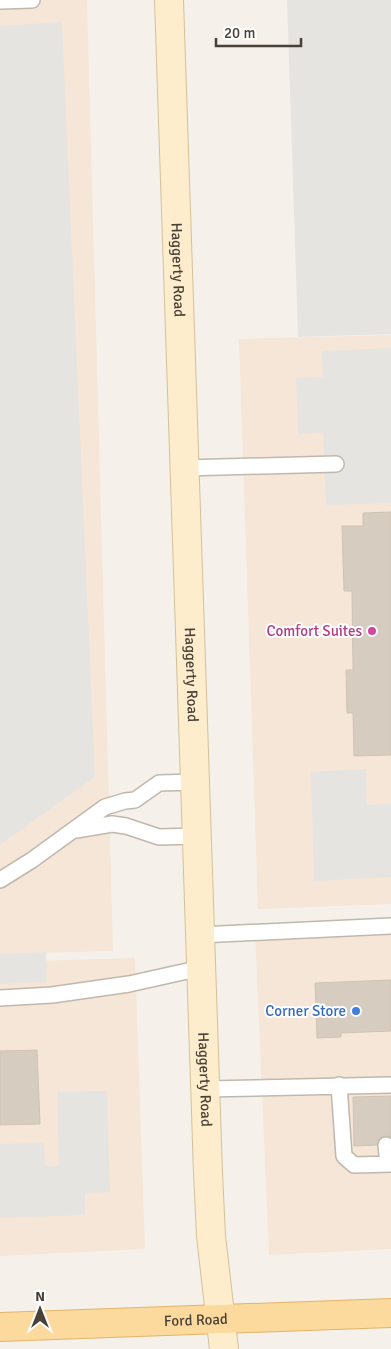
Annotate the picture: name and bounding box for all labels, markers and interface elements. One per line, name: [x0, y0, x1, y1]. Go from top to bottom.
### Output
scale bar: [216, 15, 301, 47]
text: 20 m: [224, 24, 255, 42]
street label: Haggerty Road: [167, 222, 189, 317]
place label: Comfort Suites: [267, 622, 362, 640]
marker: Comfort Suites: [366, 625, 378, 637]
street label: Haggerty Road: [181, 627, 202, 722]
place label: Corner Store: [265, 1002, 346, 1020]
marker: Corner Store: [350, 1005, 362, 1017]
street label: Haggerty Road: [194, 1032, 215, 1127]
north arrow: [15, 1284, 65, 1334]
text: N: [35, 1288, 45, 1305]
street label: Ford Road: [164, 1310, 228, 1330]

